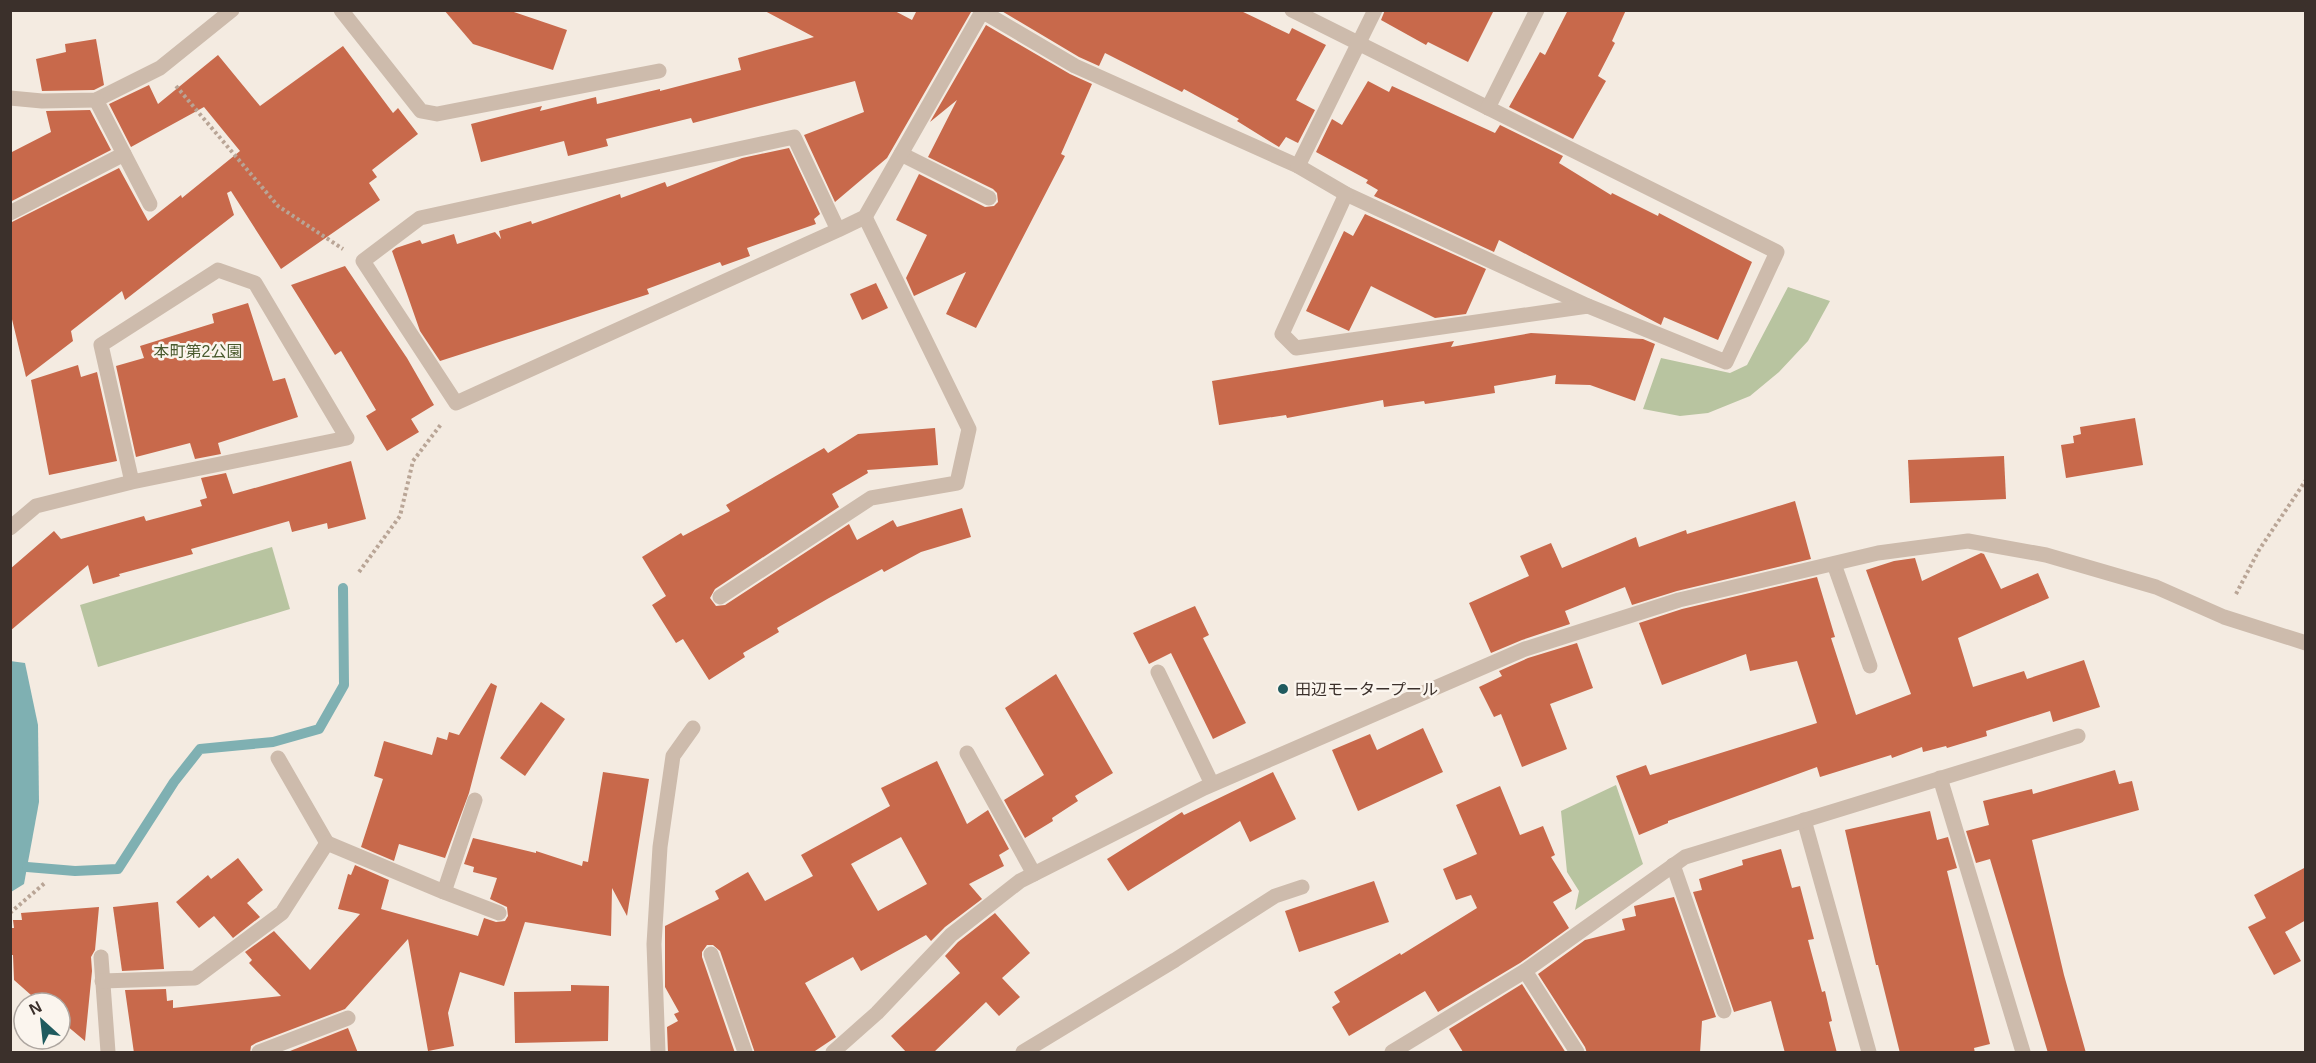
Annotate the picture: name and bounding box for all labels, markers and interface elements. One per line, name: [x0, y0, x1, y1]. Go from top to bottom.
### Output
park label: 本町第2公園: [154, 343, 242, 360]
place label: 田辺モータープール: [1295, 681, 1438, 698]
marker: 田辺モータープール: [1276, 682, 1290, 696]
north arrow: [12, 991, 72, 1051]
text: N: [26, 998, 44, 1018]

